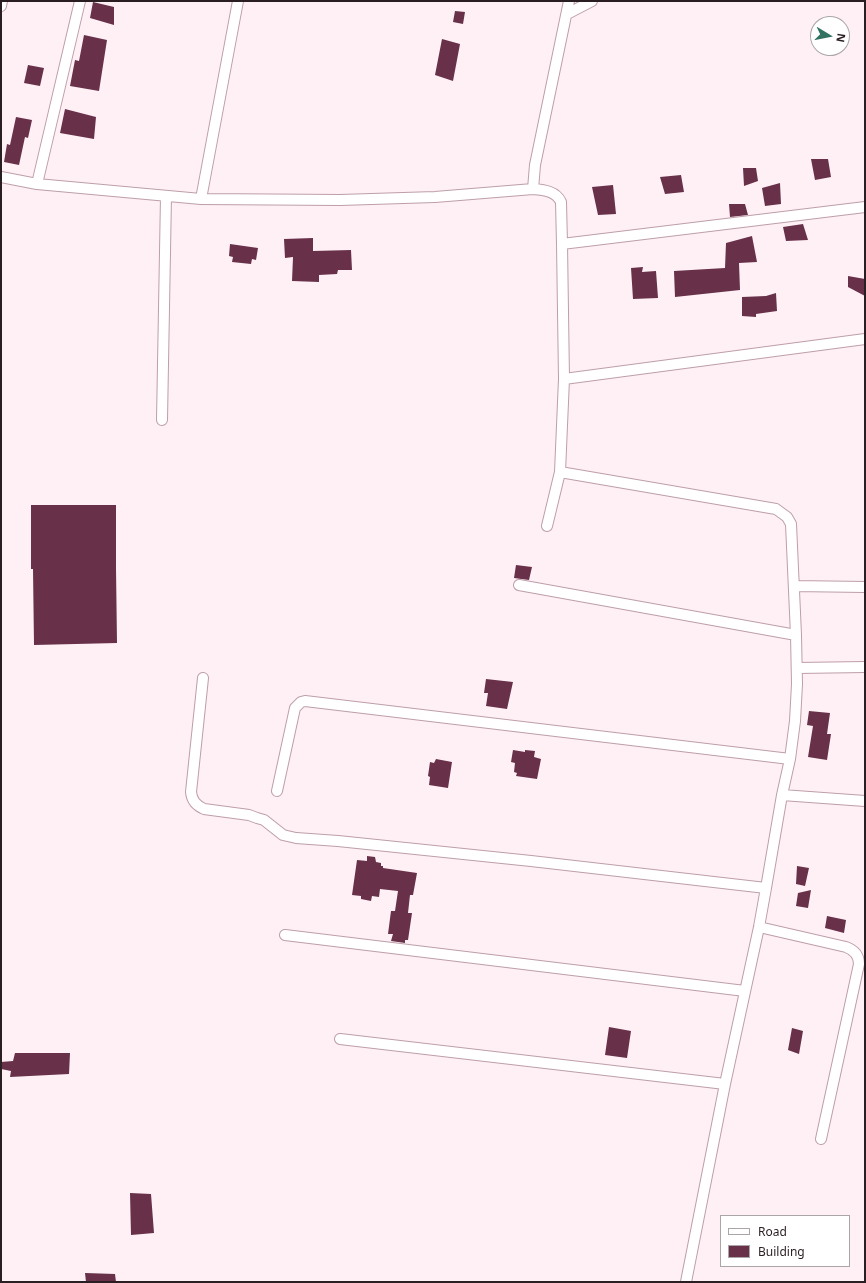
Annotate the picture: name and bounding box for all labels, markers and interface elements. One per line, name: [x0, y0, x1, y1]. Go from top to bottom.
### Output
north arrow: [810, 16, 850, 56]
text: N: [833, 32, 849, 44]
legend: [720, 1215, 850, 1267]
text: Road: [758, 1223, 787, 1240]
text: Building: [758, 1243, 805, 1260]

